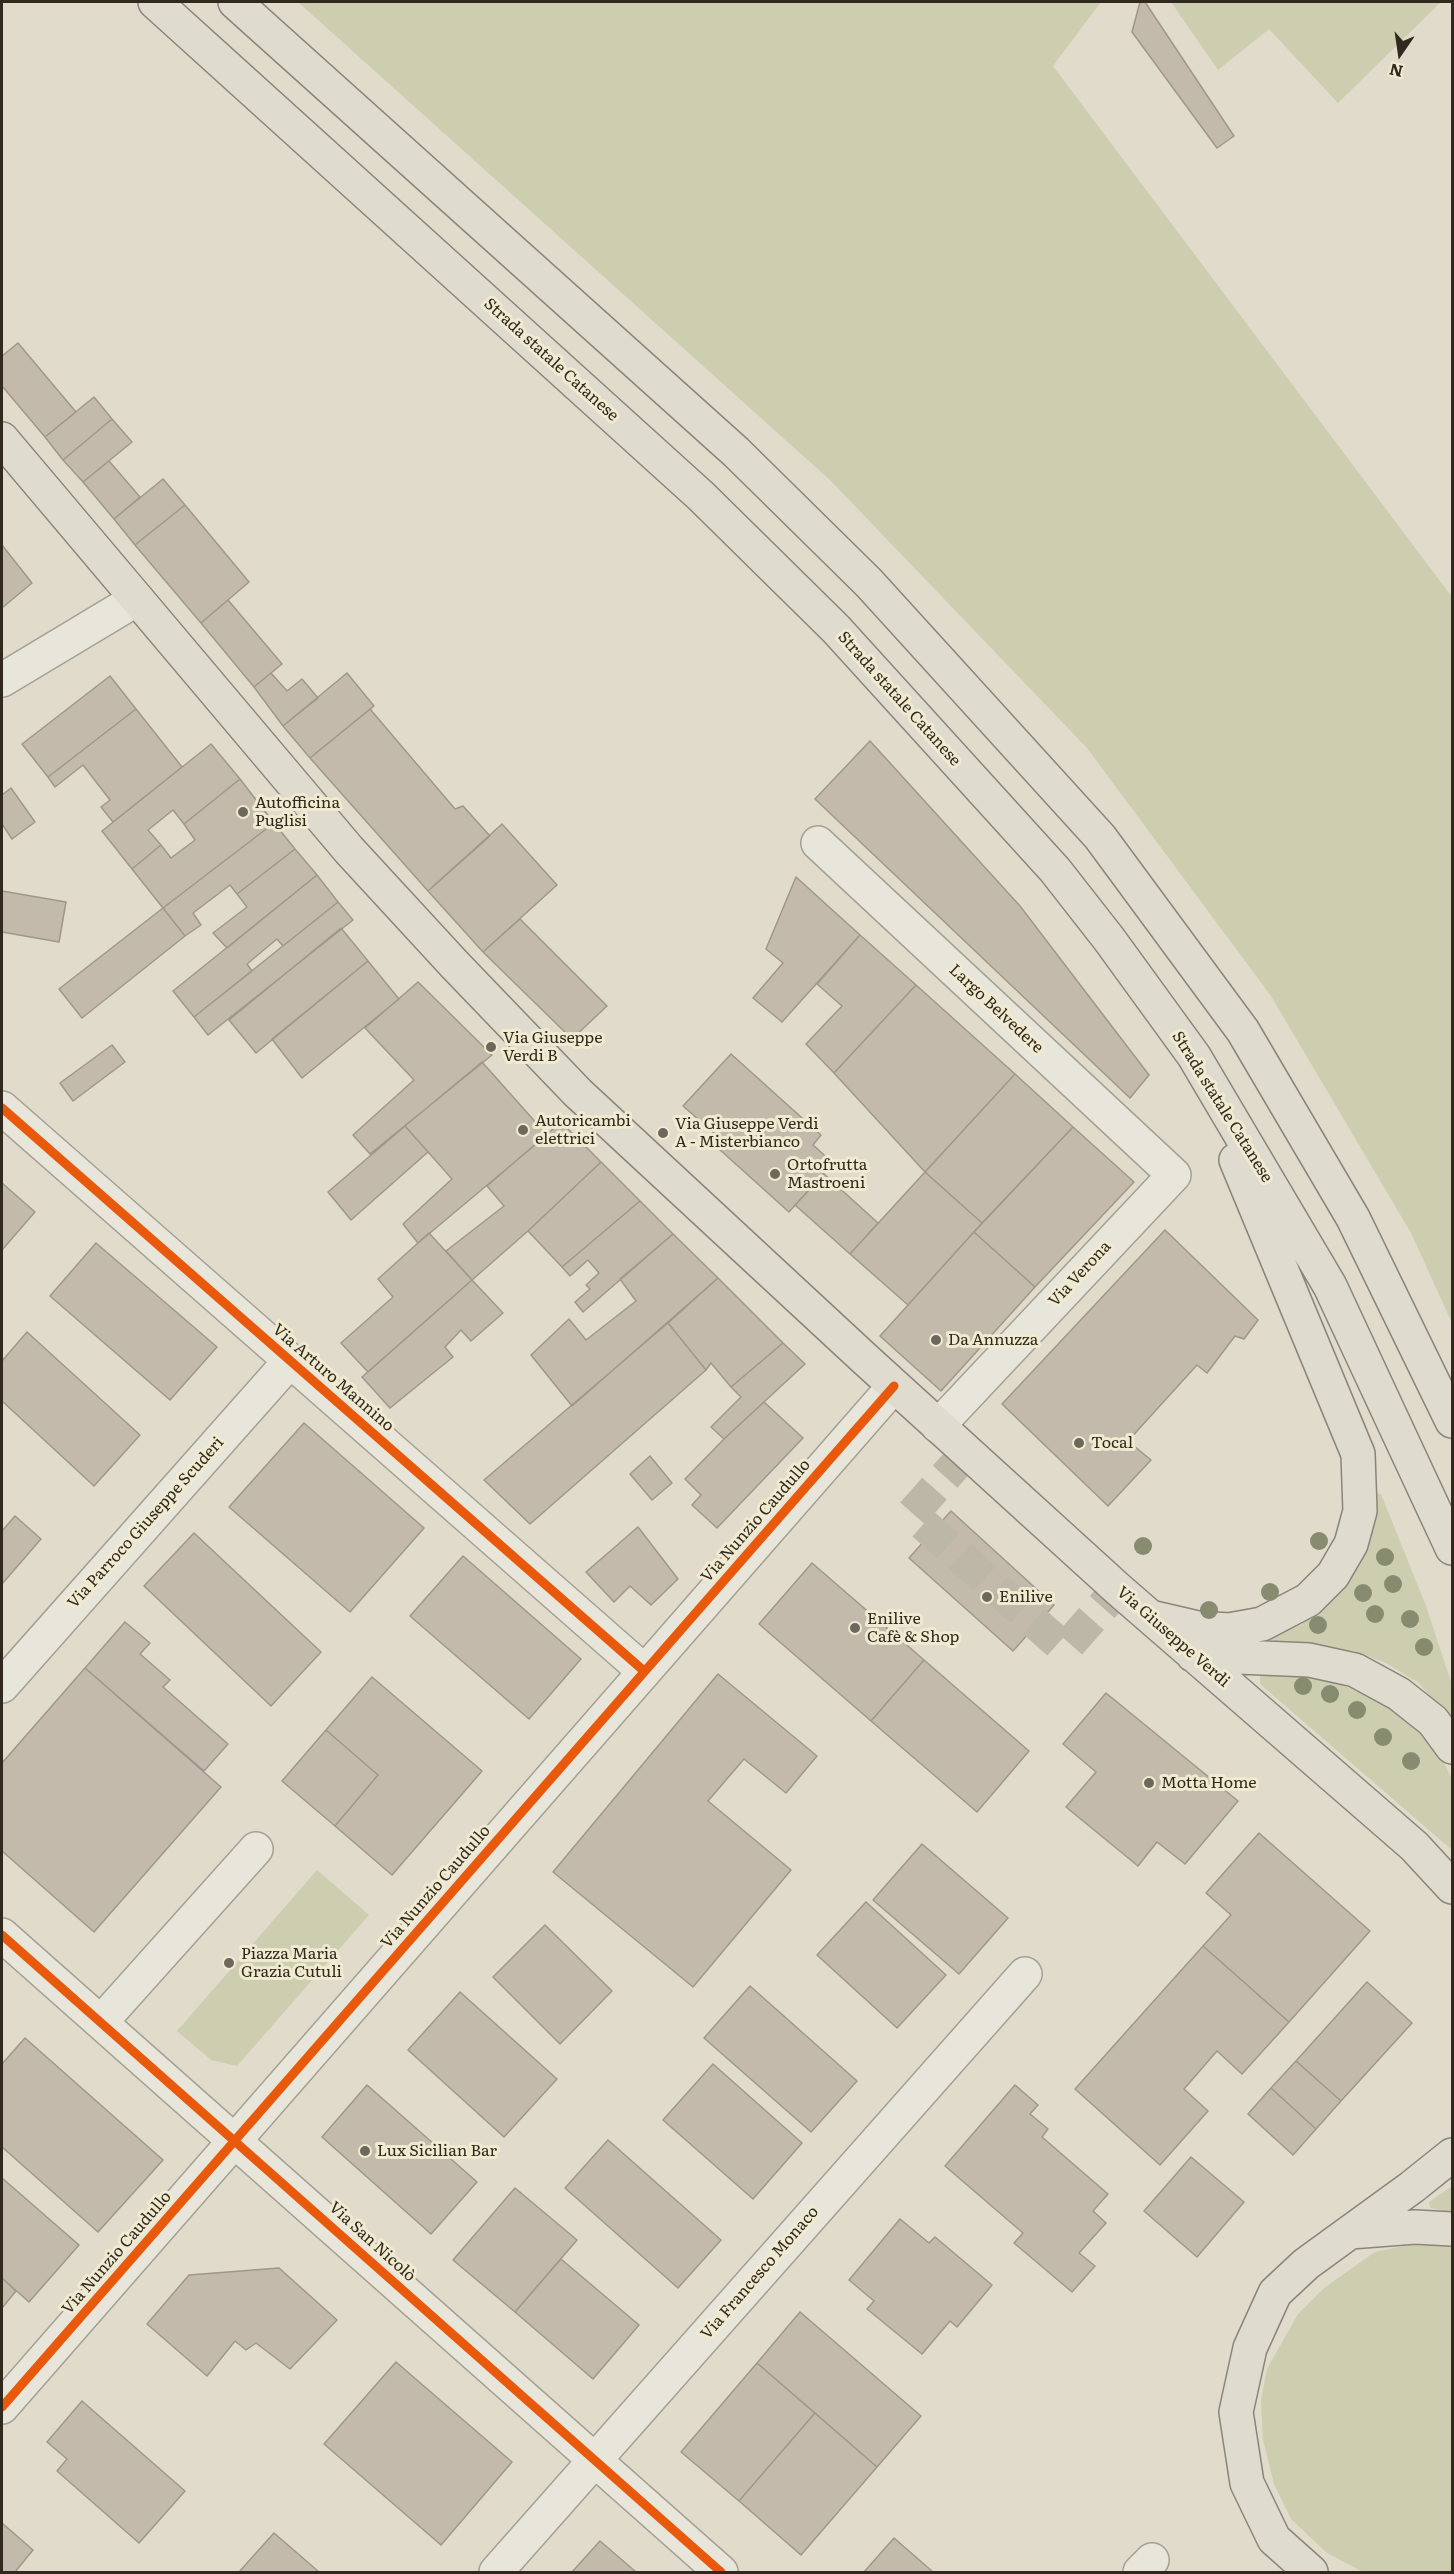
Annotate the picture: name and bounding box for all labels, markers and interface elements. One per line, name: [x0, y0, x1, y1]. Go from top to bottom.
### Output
north arrow: [1370, 24, 1430, 84]
text: N: [1387, 58, 1405, 85]
street label: Strada statale Catanese: [480, 295, 622, 425]
street label: Strada statale Catanese: [834, 628, 964, 770]
place label: Autofficina Puglisi: [255, 793, 340, 831]
marker: Autofficina Puglisi: [236, 805, 250, 819]
street label: Largo Belvedere: [945, 960, 1047, 1058]
place label: Via Giuseppe Verdi B: [503, 1028, 602, 1066]
street label: Strada statale Catanese: [1168, 1028, 1276, 1186]
marker: Via Giuseppe Verdi B: [484, 1040, 498, 1054]
place label: Autoricambi elettrici: [535, 1111, 631, 1149]
place label: Via Giuseppe Verdi A - Misterbianco: [675, 1114, 819, 1152]
marker: Autoricambi elettrici: [516, 1123, 530, 1137]
marker: Via Giuseppe Verdi A - Misterbianco: [656, 1126, 670, 1140]
place label: Ortofrutta Mastroeni: [787, 1155, 867, 1193]
marker: Ortofrutta Mastroeni: [768, 1167, 782, 1181]
street label: Via Verona: [1045, 1237, 1115, 1311]
street label: Via Arturo Mannino: [268, 1320, 398, 1436]
place label: Da Annuzza: [948, 1330, 1038, 1350]
marker: Da Annuzza: [929, 1333, 943, 1347]
street label: Via Parroco Giuseppe Scuderi: [64, 1433, 228, 1613]
place label: Tocal: [1091, 1433, 1133, 1453]
marker: Tocal: [1072, 1436, 1086, 1450]
street label: Via Nunzio Caudullo: [697, 1455, 815, 1587]
street label: Via Giuseppe Verdi: [1113, 1583, 1233, 1691]
place label: Enilive: [999, 1587, 1053, 1607]
marker: Enilive: [980, 1590, 994, 1604]
place label: Enilive Cafè & Shop: [867, 1609, 959, 1647]
marker: Enilive Cafè & Shop: [848, 1621, 862, 1635]
place label: Motta Home: [1161, 1773, 1257, 1793]
marker: Motta Home: [1142, 1776, 1156, 1790]
street label: Via Nunzio Caudullo: [377, 1821, 495, 1953]
place label: Piazza Maria Grazia Cutuli: [241, 1944, 342, 1982]
marker: Piazza Maria Grazia Cutuli: [222, 1956, 236, 1970]
place label: Lux Sicilian Bar: [377, 2141, 497, 2161]
marker: Lux Sicilian Bar: [358, 2144, 372, 2158]
street label: Via Nunzio Caudullo: [58, 2187, 176, 2319]
street label: Via San Nicolò: [325, 2198, 419, 2286]
street label: Via Francesco Monaco: [697, 2203, 823, 2343]

